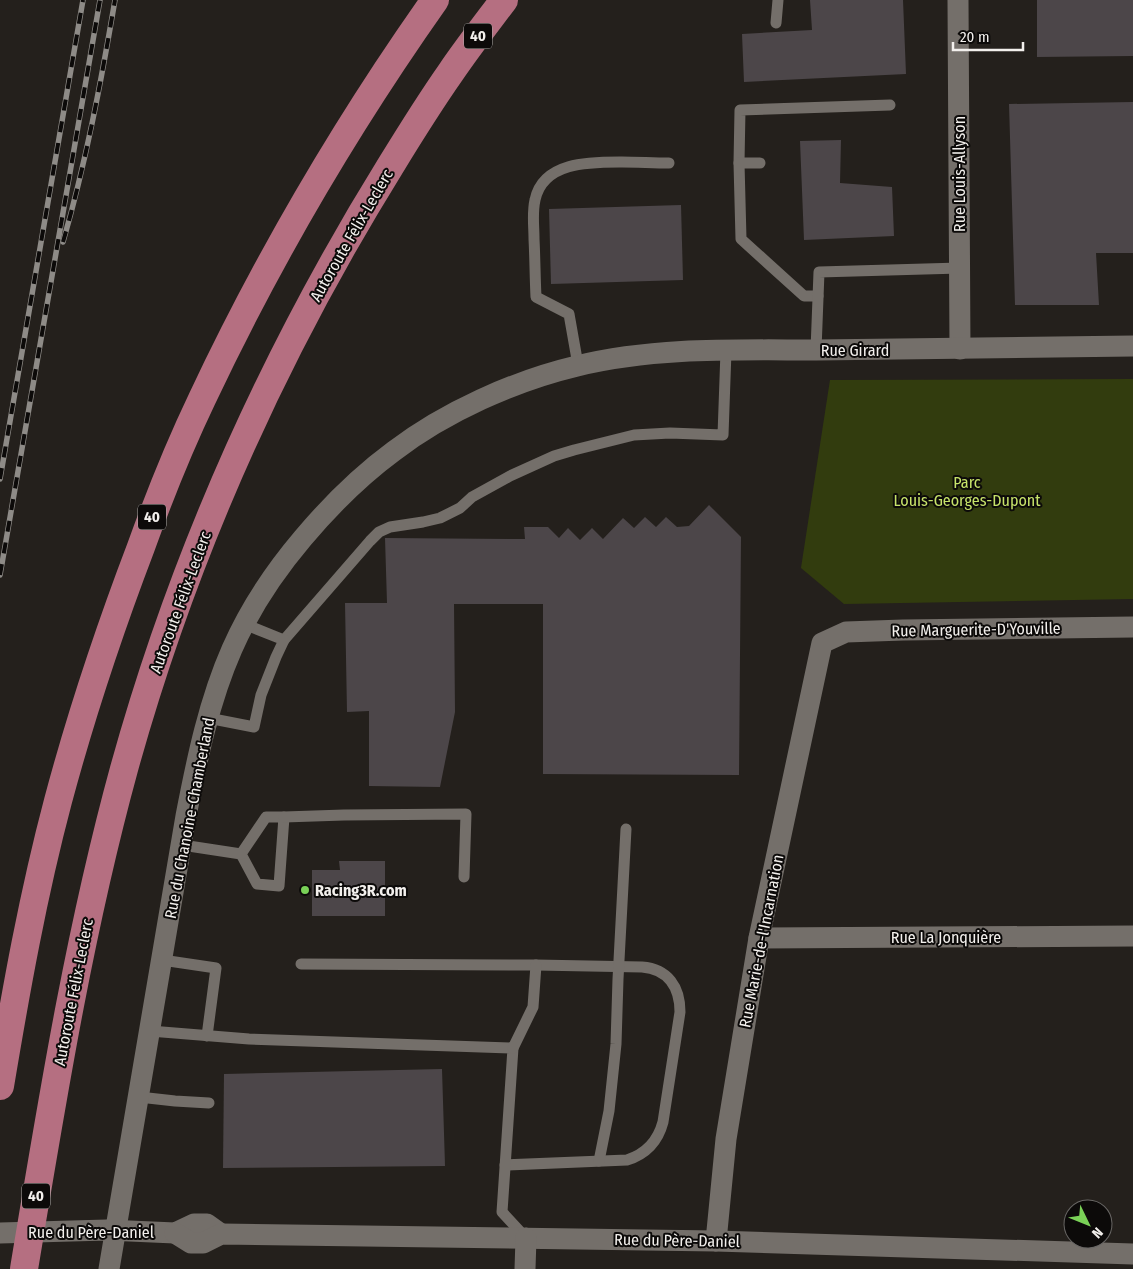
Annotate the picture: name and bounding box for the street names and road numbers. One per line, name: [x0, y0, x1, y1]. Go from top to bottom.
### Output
road number: 40: [464, 24, 492, 48]
street label: Rue Louis-Allyson: [950, 116, 969, 232]
street label: Autoroute Félix-Leclerc: [306, 166, 397, 305]
street label: Rue Girard: [821, 341, 889, 360]
road number: 40: [138, 504, 166, 530]
street label: Autoroute Félix-Leclerc: [146, 529, 215, 676]
street label: Rue Marguerite-D'Youville: [891, 619, 1061, 640]
street label: Rue du Chanoine-Chamberland: [161, 716, 218, 920]
street label: Rue Marie-de-l'Incarnation: [735, 853, 788, 1029]
street label: Autoroute Félix-Leclerc: [50, 917, 97, 1067]
street label: Rue La Jonquière: [891, 928, 1001, 947]
road number: 40: [22, 1184, 50, 1208]
street label: Rue du Père-Daniel: [28, 1223, 154, 1242]
street label: Rue du Père-Daniel: [614, 1230, 740, 1251]

